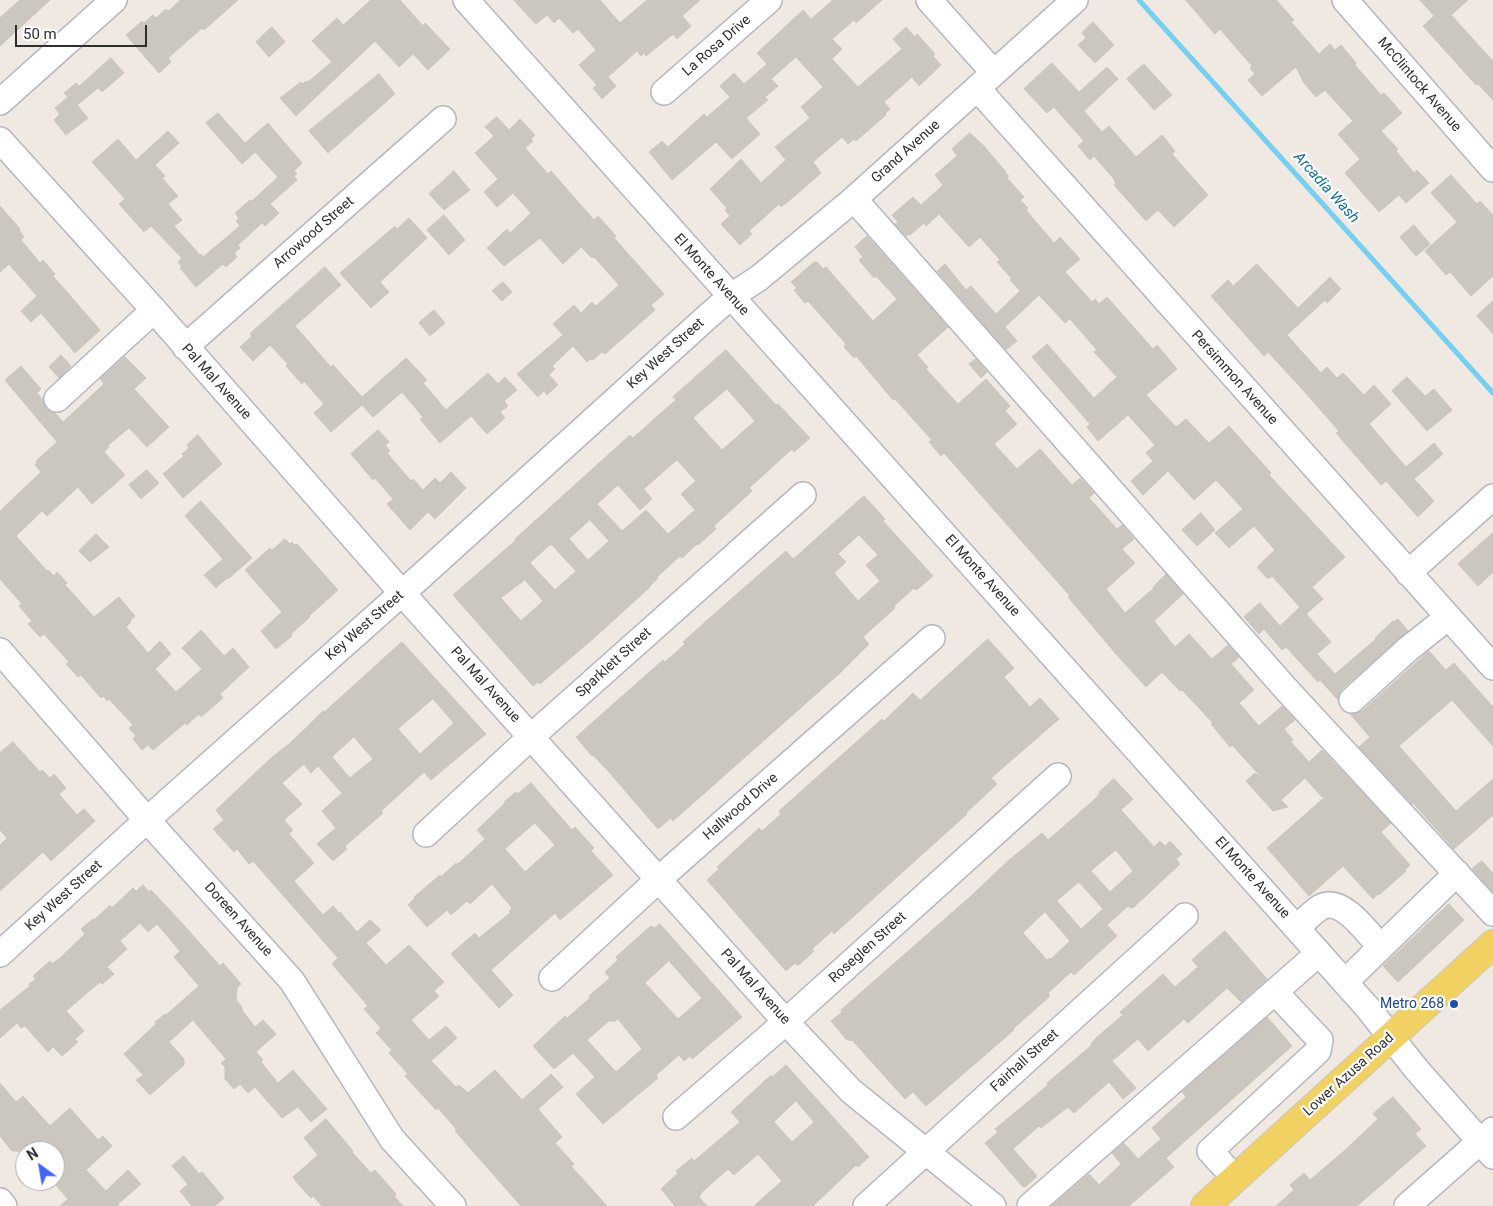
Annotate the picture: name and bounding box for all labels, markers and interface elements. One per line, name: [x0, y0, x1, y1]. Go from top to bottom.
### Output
street label: La Rosa Drive: [679, 12, 755, 80]
scale bar: [18, 15, 150, 47]
text: 50 m: [23, 25, 57, 43]
street label: McClintock Avenue: [1374, 34, 1464, 136]
street label: Grand Avenue: [868, 117, 944, 187]
water label: Arcadia Wash: [1289, 149, 1363, 227]
street label: Arrowood Street: [270, 193, 358, 273]
street label: El Monte Avenue: [670, 231, 752, 319]
street label: Key West Street: [624, 315, 708, 393]
street label: Persimmon Avenue: [1187, 327, 1281, 429]
street label: Pal Mal Avenue: [178, 341, 254, 423]
street label: El Monte Avenue: [941, 532, 1023, 620]
street label: Key West Street: [323, 588, 407, 664]
street label: Sparklett Street: [573, 625, 655, 701]
street label: Pal Mal Avenue: [447, 644, 523, 726]
street label: Hallwood Drive: [700, 770, 782, 844]
street label: El Monte Avenue: [1211, 834, 1293, 922]
street label: Key West Street: [22, 857, 106, 935]
street label: Doreen Avenue: [200, 880, 276, 960]
street label: Roseglen Street: [826, 909, 910, 987]
street label: Pal Mal Avenue: [717, 946, 793, 1028]
place label: Metro 268: [1380, 996, 1444, 1012]
marker: Metro 268: [1448, 998, 1460, 1010]
street label: Fairhall Street: [987, 1026, 1063, 1096]
street label: Lower Azusa Road: [1300, 1030, 1398, 1120]
north arrow: [15, 1141, 65, 1191]
text: N: [24, 1145, 41, 1164]

